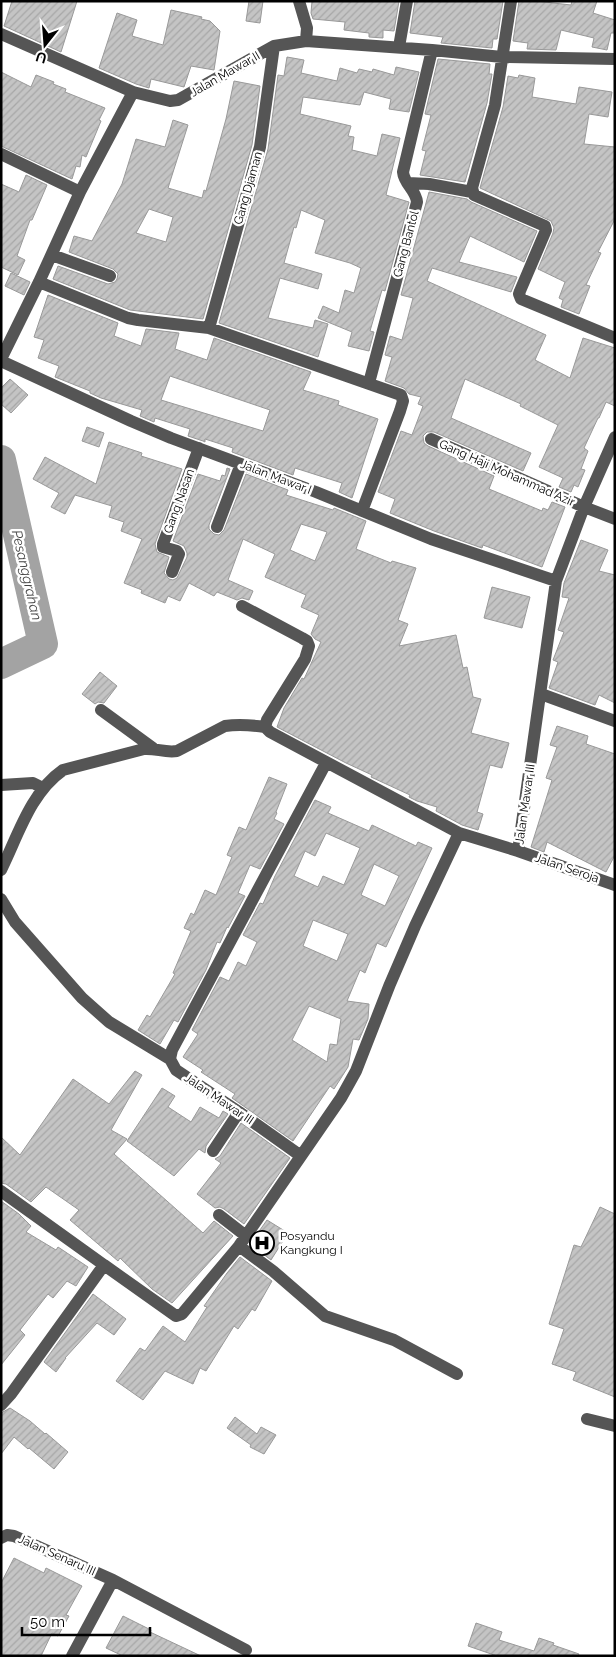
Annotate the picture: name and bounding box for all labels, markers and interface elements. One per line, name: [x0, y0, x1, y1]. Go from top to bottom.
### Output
north arrow: [20, 20, 70, 70]
text: U: [34, 48, 49, 67]
street label: Jalan Mawar II: [188, 48, 262, 100]
street label: Gang Djaman: [231, 150, 265, 226]
street label: Gang Bantol: [390, 208, 422, 279]
street label: Gang Haji Mohammad Azir: [437, 437, 578, 510]
street label: Jalan Mawar I: [238, 457, 314, 497]
street label: Gang Nasan: [161, 467, 197, 535]
water label: Pesanggrahan: [9, 528, 45, 622]
street label: Jalan Mawar III: [512, 763, 538, 845]
street label: Jalan Seroja: [533, 851, 601, 885]
street label: Jalan Mawar III: [182, 1071, 256, 1127]
place label: Posyandu Kangkung I: [280, 1229, 343, 1257]
hospital icon: Posyandu Kangkung I: [249, 1230, 275, 1256]
street label: Jalan Senaru III: [16, 1532, 98, 1578]
scale bar: [22, 1604, 150, 1636]
text: 50 m: [30, 1613, 65, 1631]

